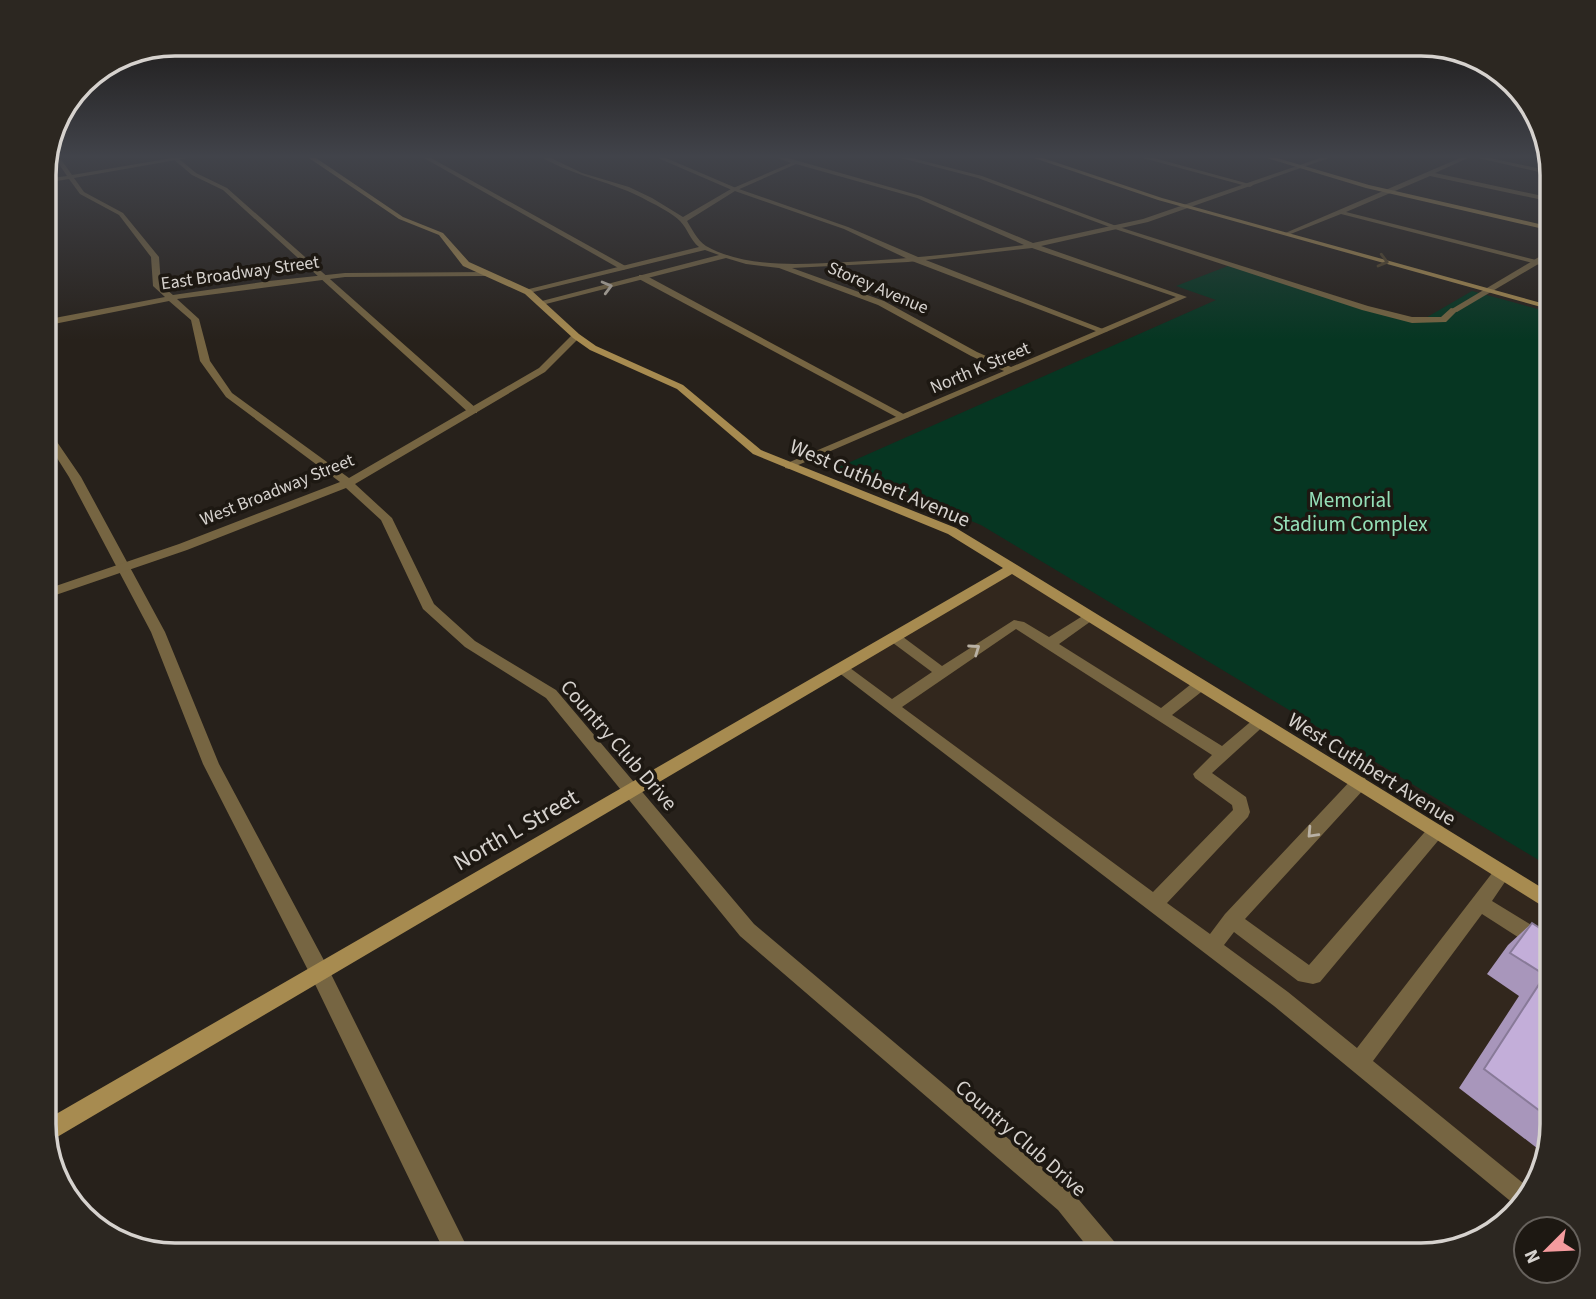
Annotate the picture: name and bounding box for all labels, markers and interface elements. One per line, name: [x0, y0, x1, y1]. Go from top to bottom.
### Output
street label: East Broadway Street: [159, 250, 321, 296]
one-way arrow: [1377, 253, 1389, 267]
street label: Storey Avenue: [824, 256, 932, 321]
one-way arrow: [601, 280, 613, 295]
street label: North K Street: [926, 336, 1034, 400]
street label: West Cuthbert Avenue: [785, 431, 975, 535]
street label: West Broadway Street: [196, 448, 358, 532]
park label: Memorial Stadium Complex: [1272, 485, 1428, 539]
one-way arrow: [967, 644, 980, 657]
street label: Country Club Drive: [553, 673, 685, 817]
street label: West Cuthbert Avenue: [1282, 705, 1462, 833]
street label: North L Street: [447, 780, 585, 880]
one-way arrow: [1308, 825, 1321, 838]
street label: Country Club Drive: [949, 1072, 1093, 1204]
north arrow: [1512, 1215, 1582, 1285]
text: N: [1518, 1245, 1548, 1268]

